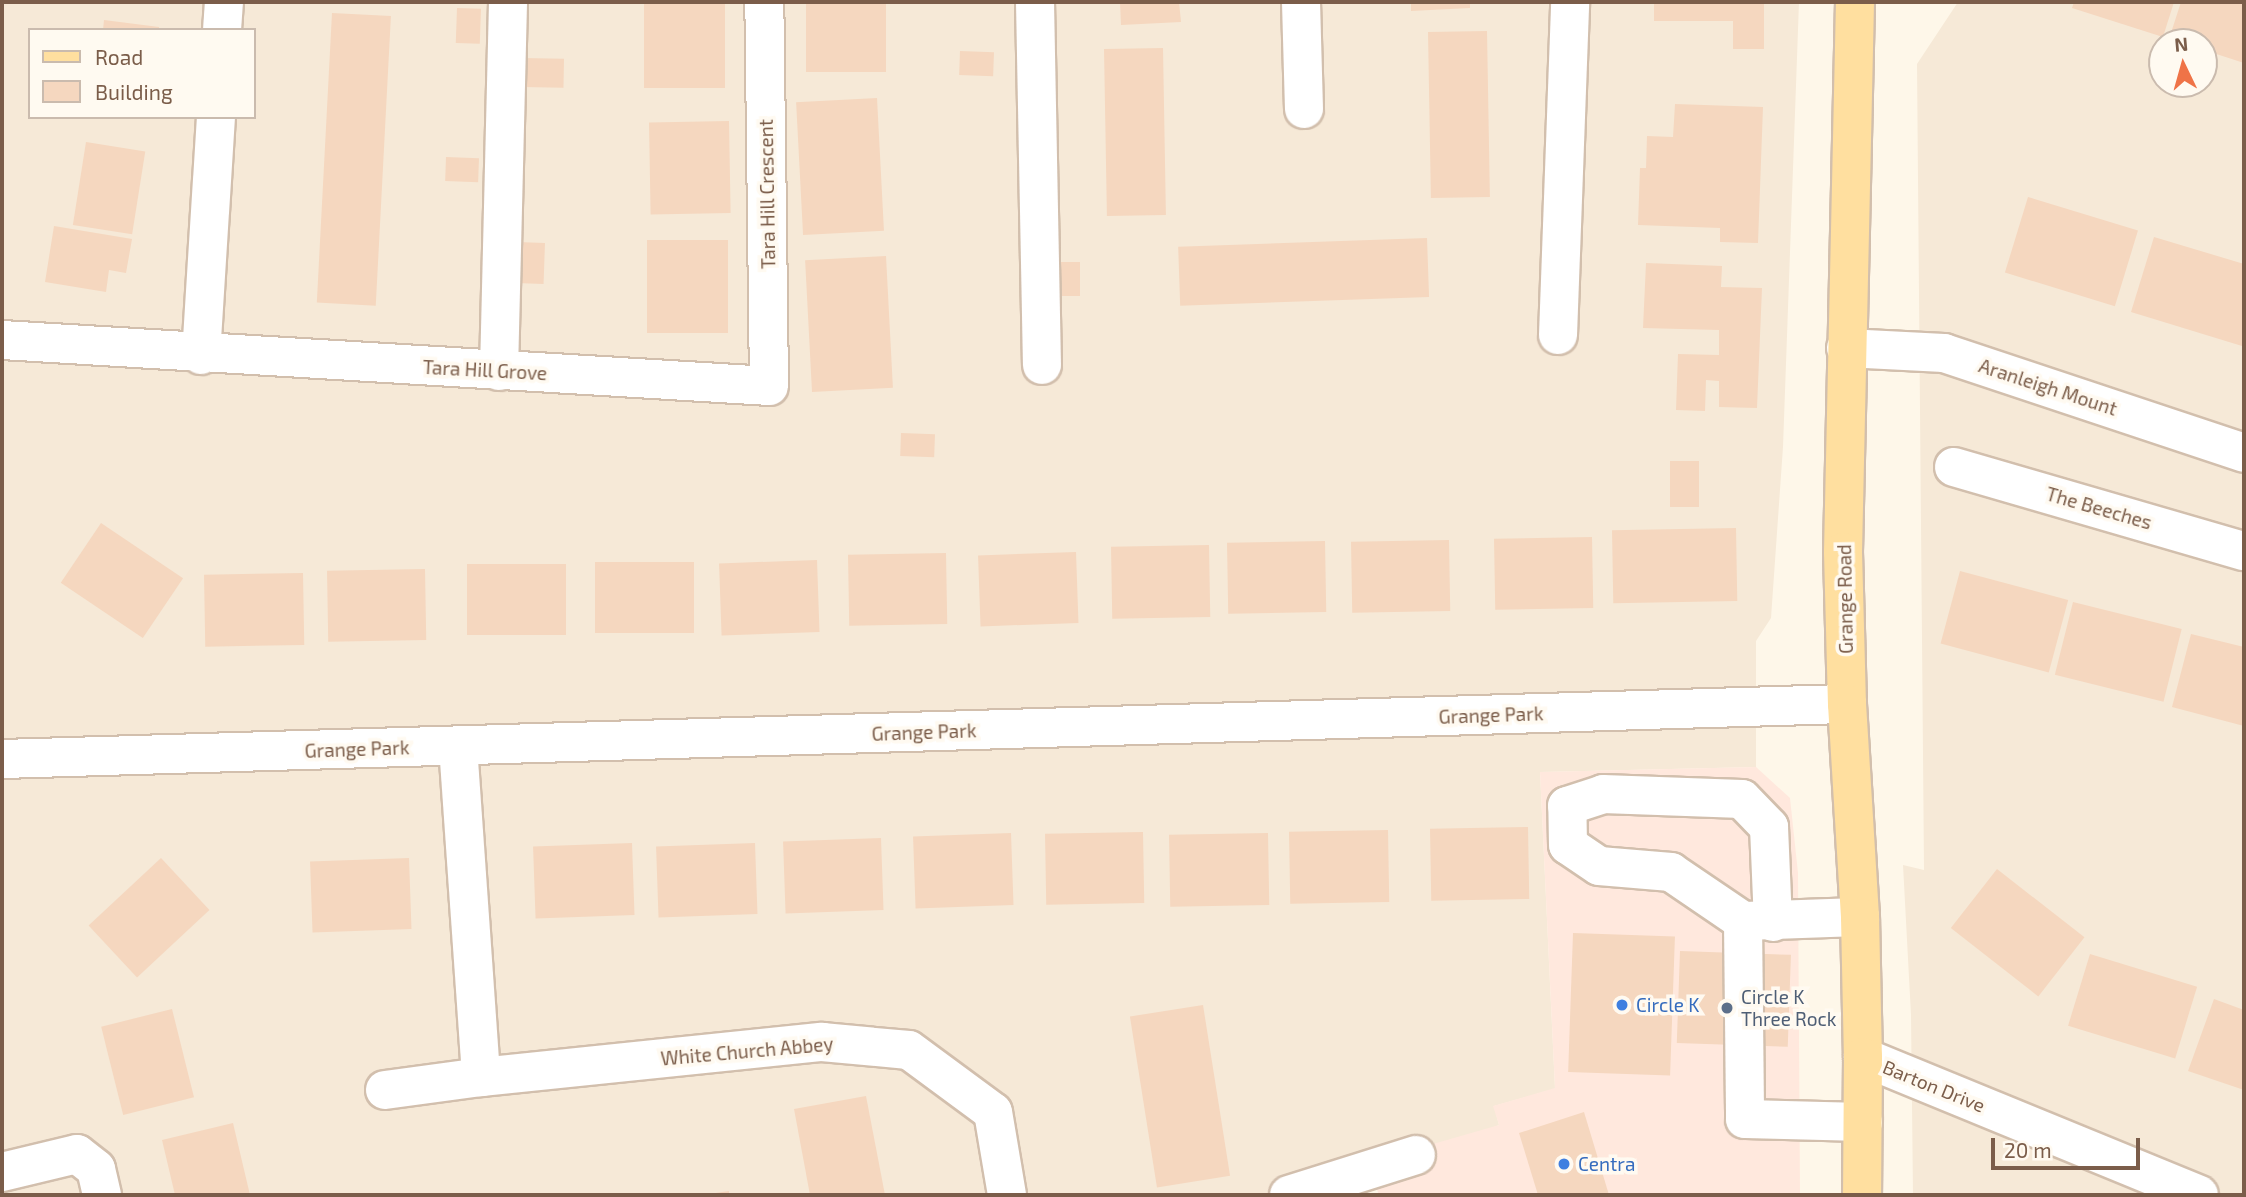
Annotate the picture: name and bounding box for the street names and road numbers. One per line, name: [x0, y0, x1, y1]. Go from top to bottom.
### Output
street label: Tara Hill Crescent: [754, 119, 780, 269]
street label: Aranleigh Mount: [1976, 354, 2120, 420]
street label: Tara Hill Grove: [422, 355, 548, 385]
street label: The Beeches: [2044, 482, 2154, 534]
street label: Grange Road: [1833, 544, 1857, 654]
street label: Grange Park: [1438, 702, 1544, 728]
street label: Grange Park: [871, 719, 977, 745]
street label: Grange Park: [304, 736, 410, 762]
street label: White Church Abbey: [659, 1032, 835, 1070]
street label: Barton Drive: [1880, 1055, 1988, 1117]

